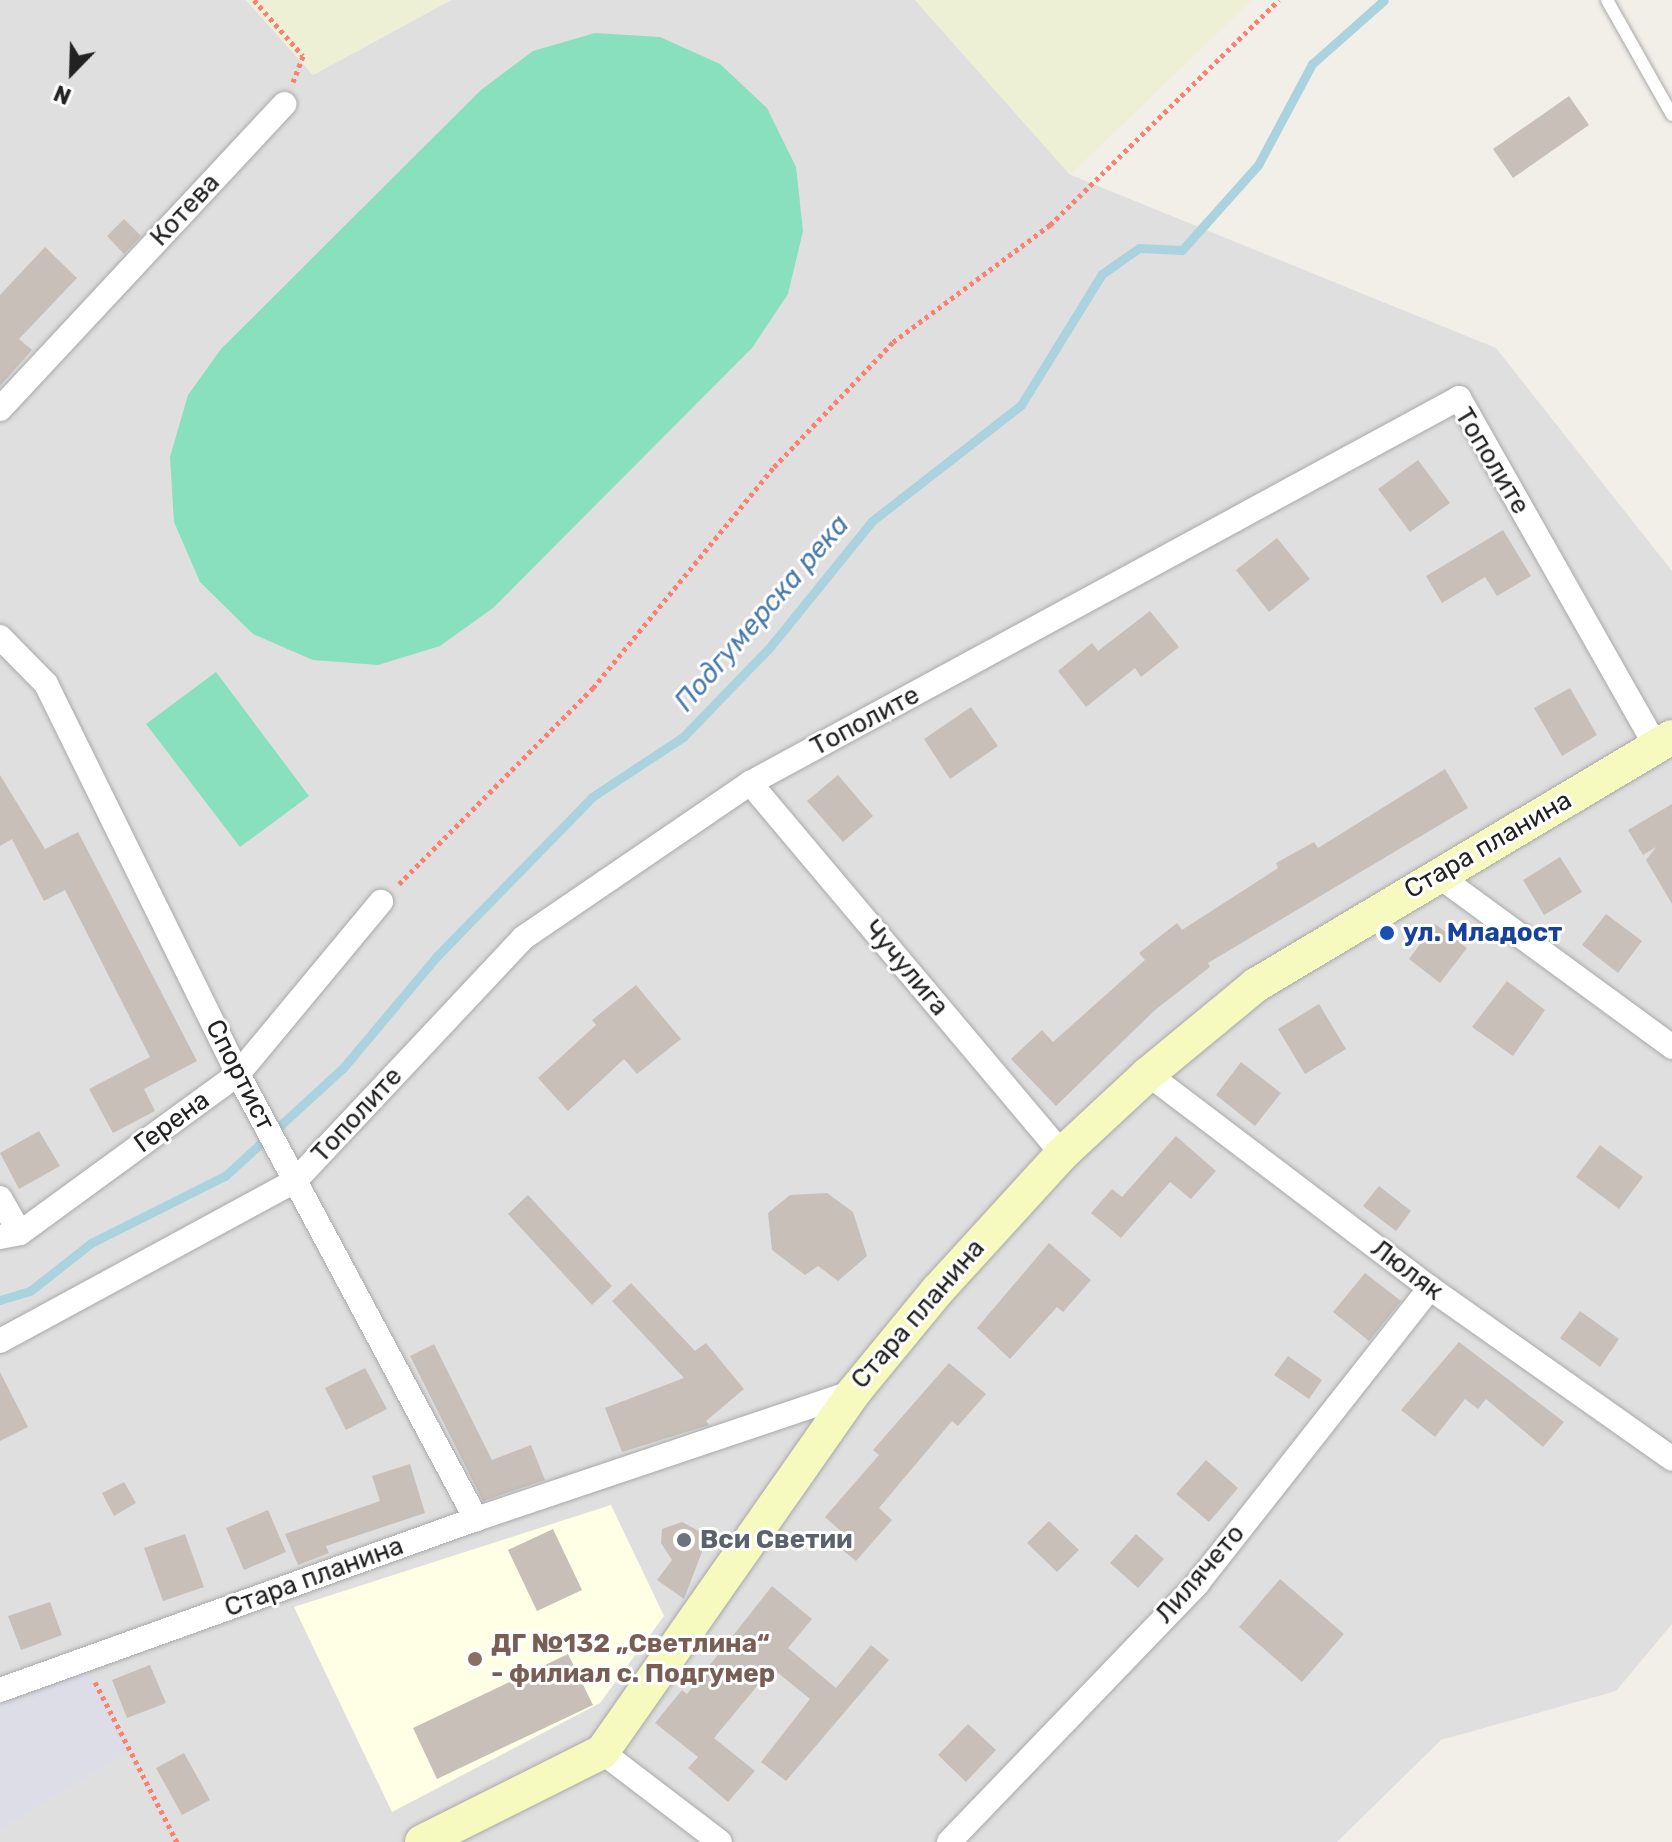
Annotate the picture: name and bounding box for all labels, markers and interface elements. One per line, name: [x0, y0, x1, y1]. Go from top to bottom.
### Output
north arrow: [32, 32, 112, 112]
text: N: [50, 79, 75, 110]
street label: Котева: [144, 167, 226, 253]
street label: Тополите: [1448, 402, 1536, 520]
water label: Подгумерска река: [668, 508, 856, 718]
street label: Тополите: [805, 679, 925, 763]
street label: Стара планина: [1399, 785, 1577, 905]
street label: Чучулига: [857, 914, 955, 1022]
place label: ул. Младост: [1403, 917, 1562, 949]
marker: ул. Младост: [1378, 924, 1396, 942]
street label: Спортист: [199, 1014, 281, 1136]
street label: Тополите: [305, 1061, 409, 1169]
street label: Герена: [128, 1084, 216, 1160]
street label: Стара планина: [845, 1233, 991, 1395]
street label: Люляк: [1365, 1233, 1449, 1307]
street label: Лилячето: [1149, 1518, 1251, 1630]
place label: Вси Светии: [700, 1524, 853, 1556]
street label: Стара планина: [220, 1530, 408, 1624]
marker: Вси Светии: [675, 1531, 693, 1549]
place label: ДГ №132 „Светлина“ - филиал с. Подгумер: [491, 1628, 775, 1690]
marker: ДГ №132 „Светлина“ - филиал с. Подгумер: [466, 1650, 484, 1668]

